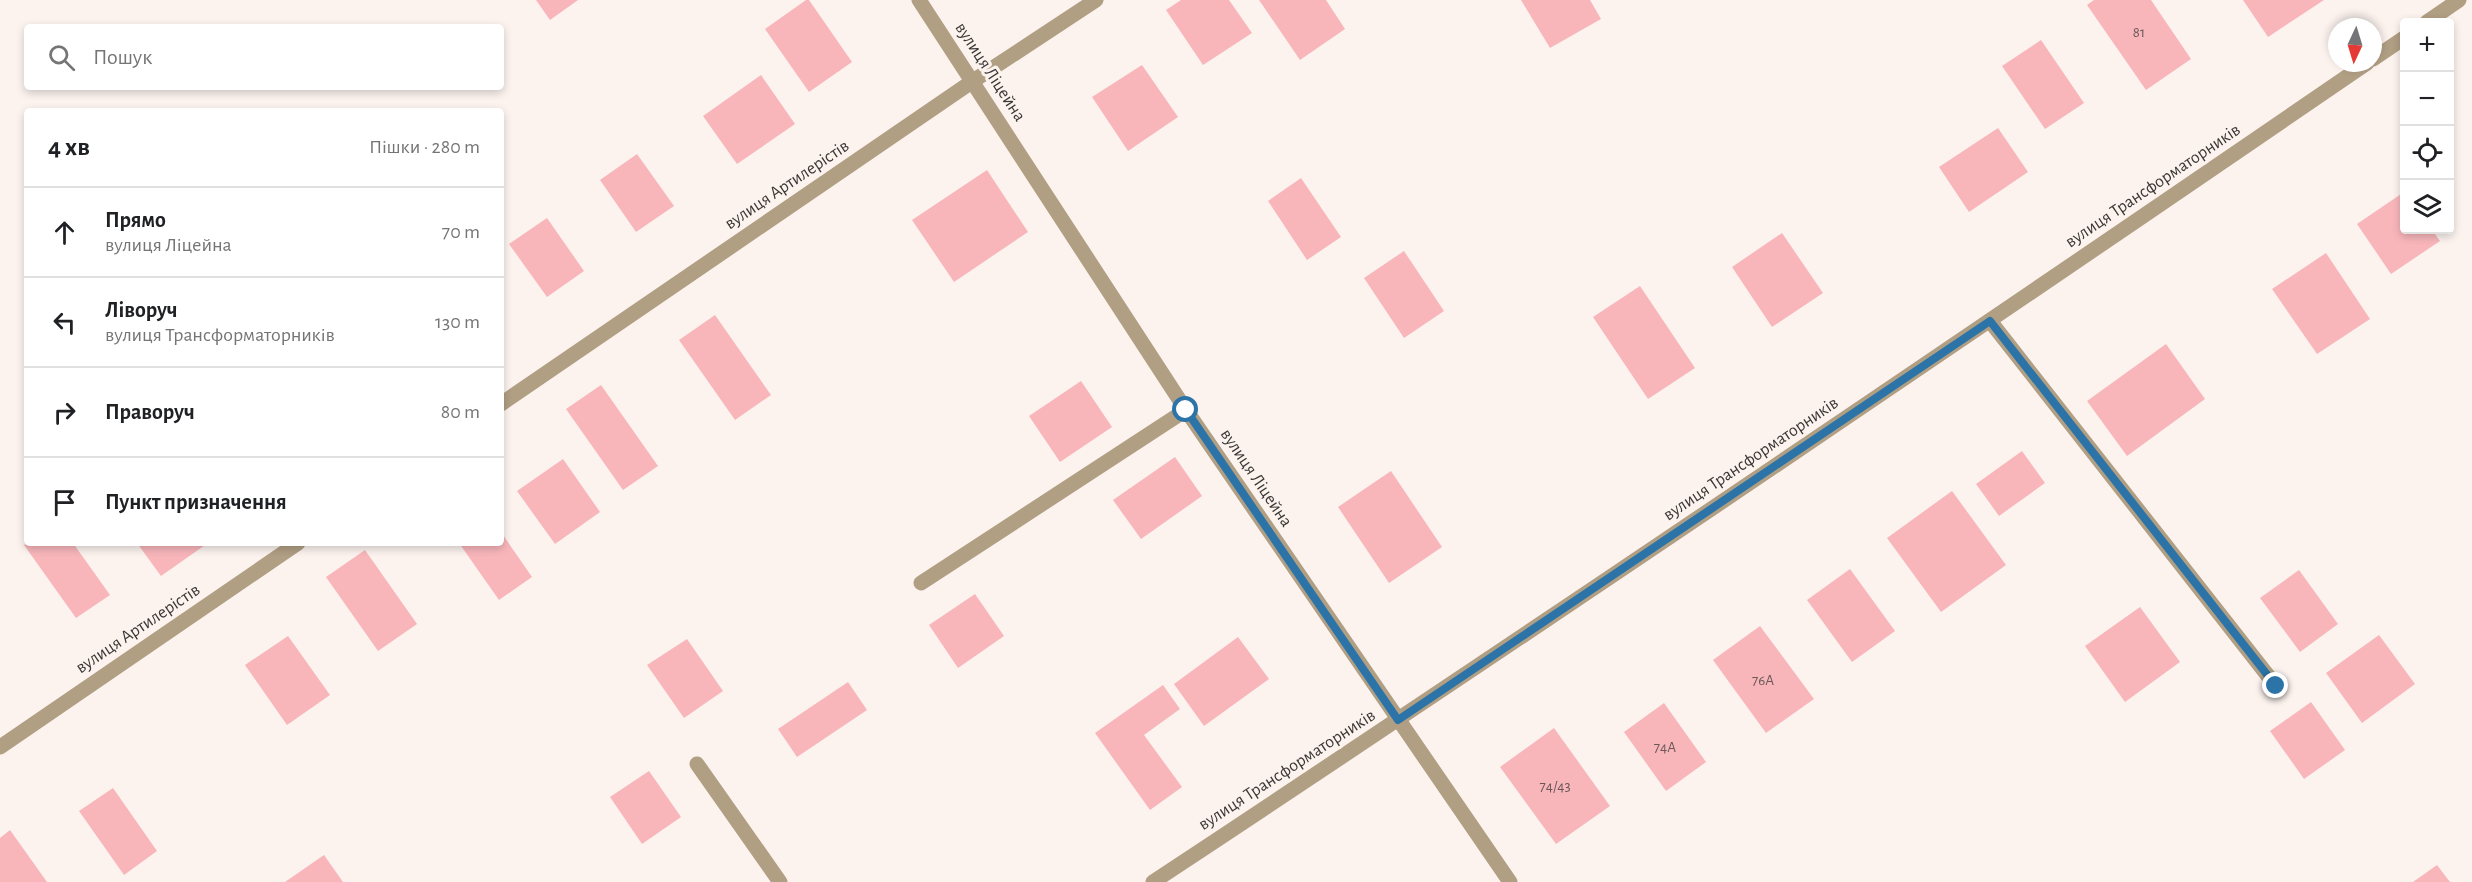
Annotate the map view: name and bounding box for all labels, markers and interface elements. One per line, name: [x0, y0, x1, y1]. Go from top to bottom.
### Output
north arrow: [2328, 18, 2382, 72]
map controls: [2400, 18, 2454, 234]
button: +: [2400, 18, 2454, 72]
street label: вулиця Ліцейна: [951, 19, 1029, 125]
search box: [24, 24, 504, 90]
house number: 81: [2133, 25, 2145, 40]
icon: search: [45, 41, 78, 74]
text: Пошук: [93, 46, 152, 68]
button: −: [2400, 72, 2454, 126]
street label: вулиця Трансформаторників: [2062, 121, 2244, 251]
button: locate: [2400, 126, 2454, 180]
text: 4 хв: [48, 134, 90, 160]
text: Пішки · 280 m: [369, 137, 480, 157]
street label: вулиця Артилерістів: [722, 137, 852, 233]
button: layers: [2400, 180, 2454, 234]
text: Прямо: [105, 209, 166, 231]
icon: ahead: [48, 216, 81, 249]
text: 70 m: [442, 222, 480, 242]
text: вулиця Ліцейна: [105, 235, 232, 255]
text: Ліворуч: [105, 299, 178, 321]
icon: left: [48, 306, 81, 339]
text: 130 m: [435, 312, 480, 332]
text: вулиця Трансформаторників: [105, 325, 335, 345]
street label: вулиця Трансформаторників: [1660, 394, 1842, 524]
icon: right: [48, 396, 81, 429]
route start: [1172, 396, 1198, 422]
text: Праворуч: [105, 401, 195, 423]
text: 80 m: [441, 402, 480, 422]
street label: вулиця Ліцейна: [1217, 426, 1295, 530]
icon: arrive: [48, 486, 81, 519]
text: Пункт призначення: [105, 491, 287, 513]
street label: вулиця Артилерістів: [73, 581, 203, 677]
route end: [2262, 672, 2288, 698]
house number: 76А: [1752, 673, 1774, 688]
street label: вулиця Трансформаторників: [1195, 706, 1379, 834]
house number: 74А: [1654, 740, 1676, 755]
house number: 74/43: [1539, 779, 1571, 794]

